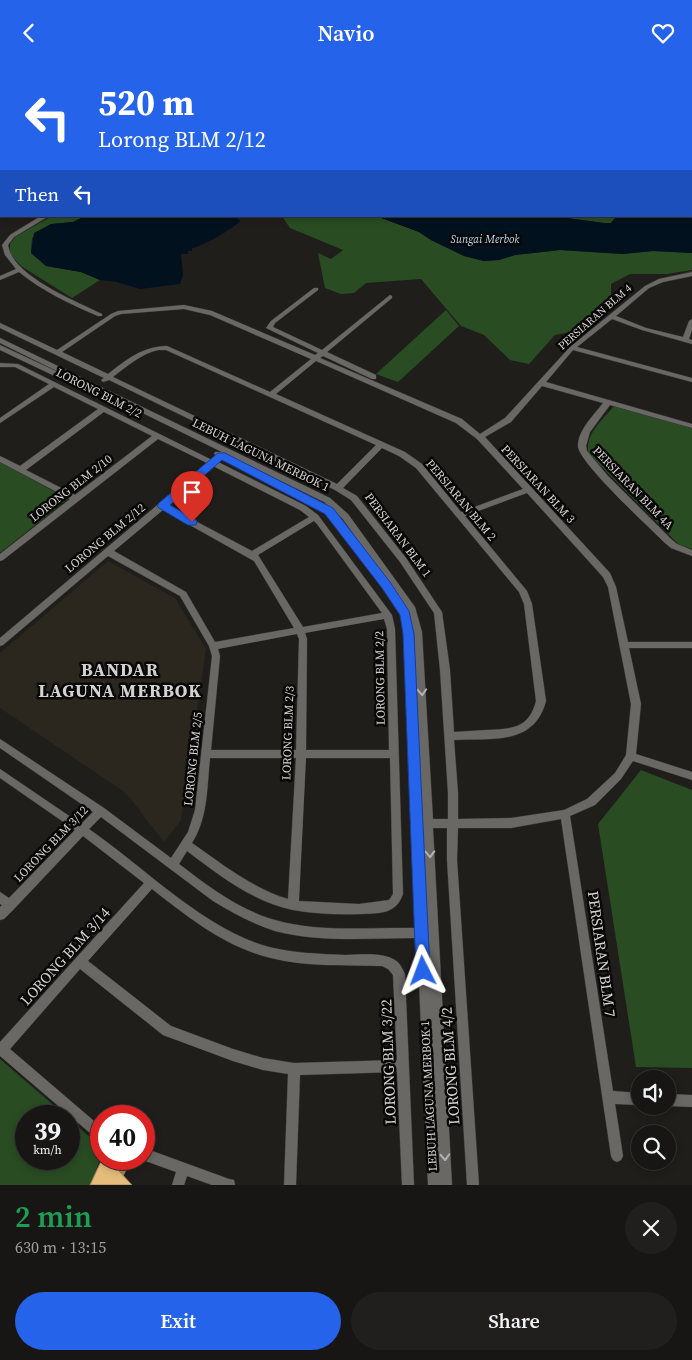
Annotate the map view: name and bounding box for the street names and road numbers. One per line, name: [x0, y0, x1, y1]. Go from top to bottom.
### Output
street label: PERSIARAN BLM 4: [555, 280, 635, 353]
street label: LORONG BLM 2/2: [53, 364, 145, 422]
street label: LEBUH LAGUNA MERBOK 1: [190, 415, 332, 495]
street label: PERSIARAN BLM 3: [497, 441, 579, 527]
street label: PERSIARAN BLM 4A: [589, 443, 677, 533]
street label: LORONG BLM 2/10: [27, 451, 115, 525]
street label: PERSIARAN BLM 2: [422, 456, 500, 544]
street label: PERSIARAN BLM 1: [361, 490, 435, 580]
street label: LORONG BLM 2/12: [61, 500, 149, 576]
street label: LORONG BLM 2/2: [371, 631, 389, 725]
street label: LORONG BLM 2/3: [278, 686, 298, 780]
street label: LORONG BLM 2/5: [180, 711, 206, 807]
street label: LORONG BLM 3/12: [10, 802, 92, 886]
street label: PERSIARAN BLM 7: [583, 890, 621, 1018]
street label: LORONG BLM 3/14: [15, 902, 115, 1010]
street label: LORONG BLM 3/22: [375, 999, 401, 1125]
street label: LORONG BLM 4/2: [435, 1006, 465, 1126]
street label: LEBUH LAGUNA MERBOK 1: [417, 1020, 441, 1172]

